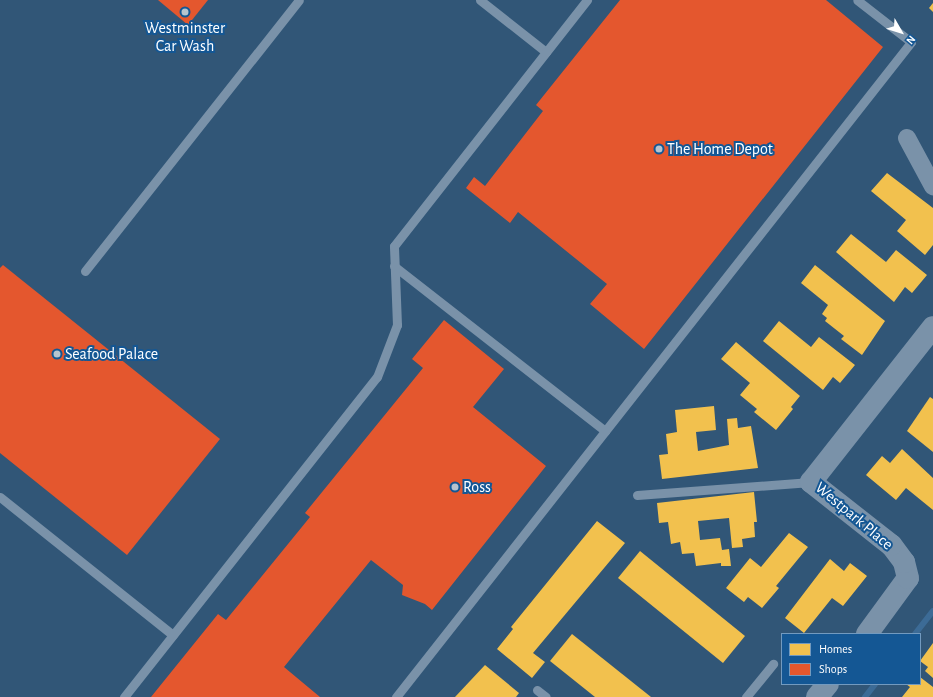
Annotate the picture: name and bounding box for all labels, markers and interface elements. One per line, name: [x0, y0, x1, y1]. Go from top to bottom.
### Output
marker: Westminster Car Wash: [180, 7, 190, 17]
north arrow: [881, 12, 921, 52]
place label: Westminster Car Wash: [145, 18, 225, 56]
text: N: [904, 33, 917, 46]
place label: The Home Depot: [667, 139, 773, 159]
marker: The Home Depot: [654, 144, 664, 154]
place label: Seafood Palace: [65, 344, 158, 364]
marker: Seafood Palace: [52, 349, 62, 359]
place label: Ross: [463, 477, 491, 497]
street label: Westpark Place: [811, 478, 897, 554]
marker: Ross: [450, 482, 460, 492]
legend: [781, 633, 921, 685]
text: Homes: [819, 643, 852, 655]
text: Shops: [819, 663, 847, 675]

